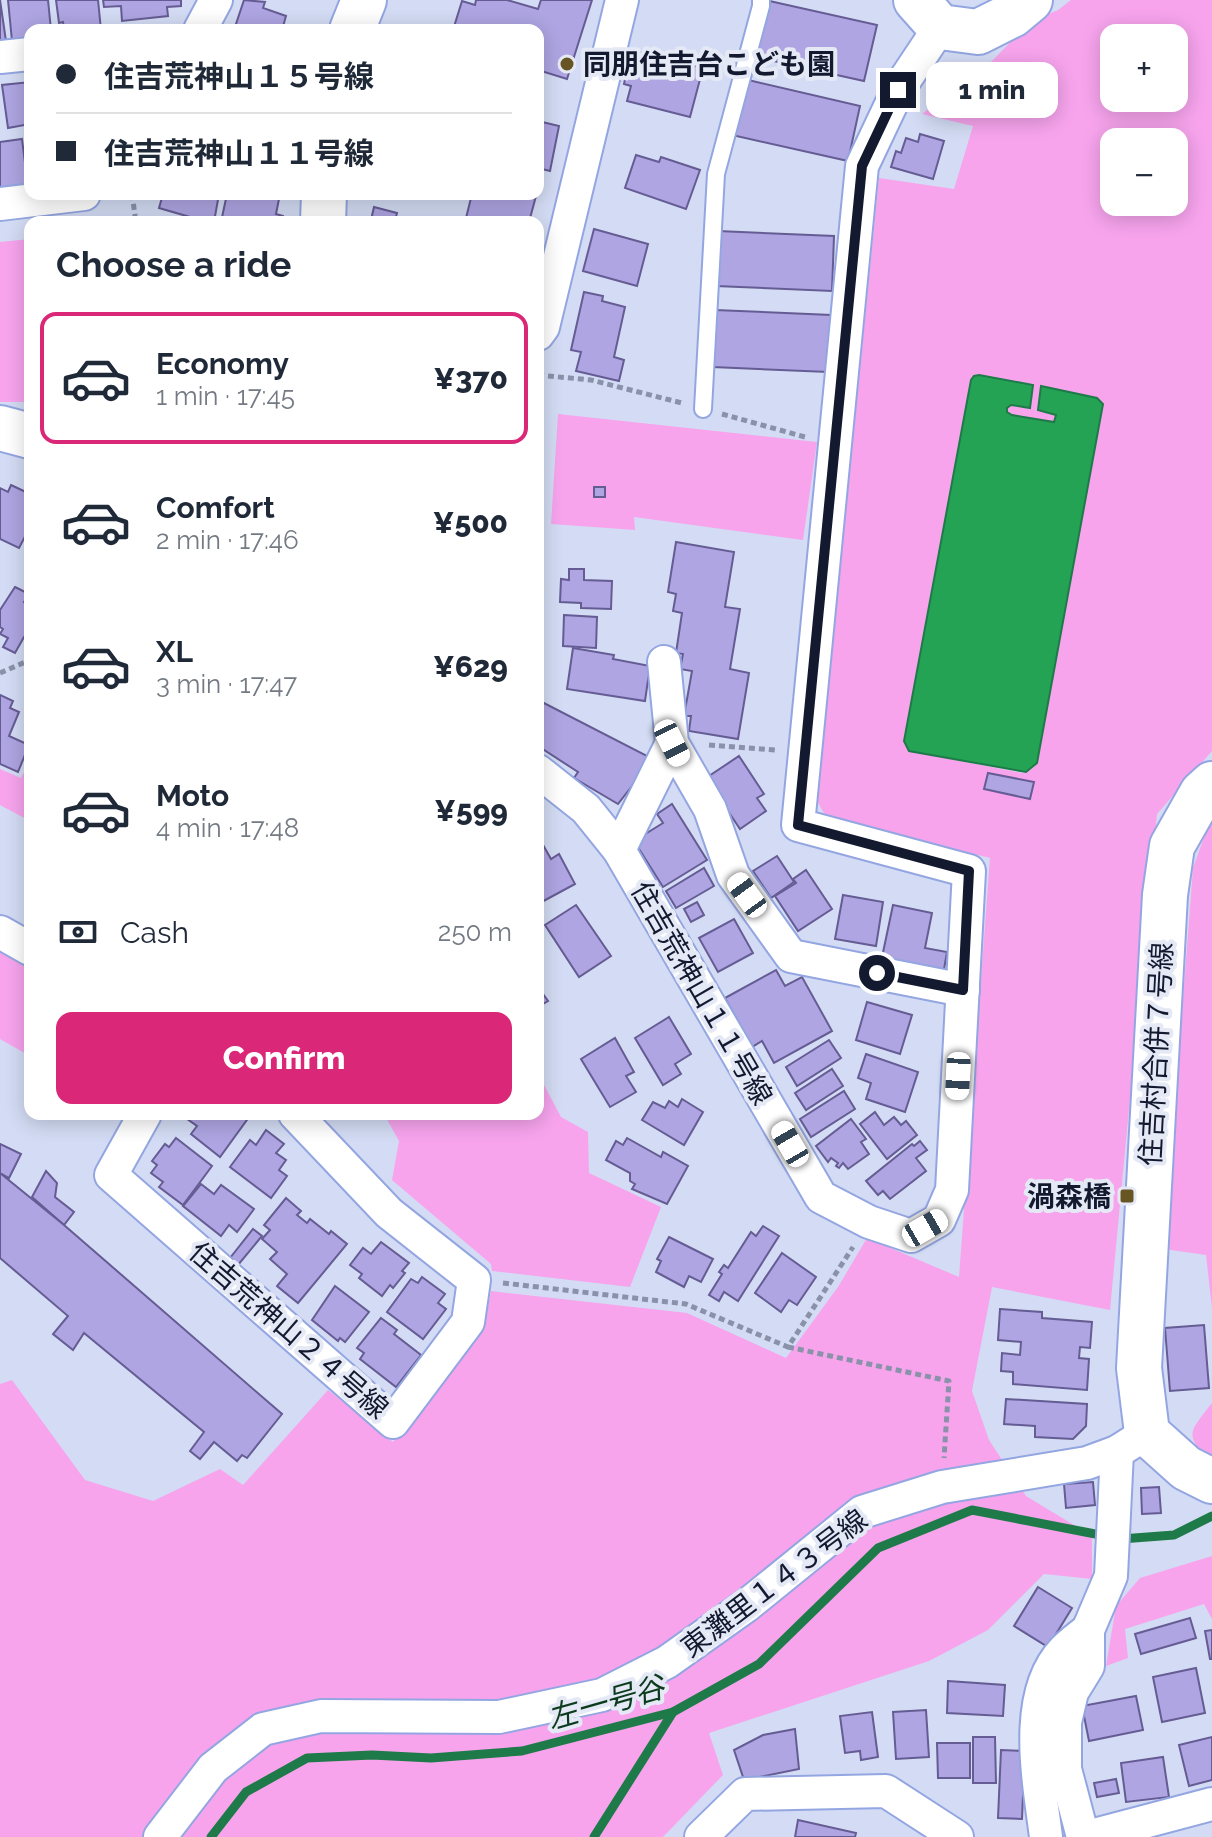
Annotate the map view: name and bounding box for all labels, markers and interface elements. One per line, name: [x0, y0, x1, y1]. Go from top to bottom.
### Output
map controls: [1100, 24, 1188, 216]
button: +: [1100, 24, 1188, 112]
place label: 同朋住吉台こども園: [583, 48, 835, 81]
marker: 同朋住吉台こども園: [558, 55, 576, 73]
text: 住吉荒神山１５号線: [104, 59, 374, 94]
callout: 1 min: [926, 62, 1058, 118]
route end: [880, 72, 916, 108]
text: 1 min: [959, 75, 1025, 105]
button: −: [1100, 128, 1188, 216]
text: 住吉荒神山１１号線: [104, 136, 374, 171]
text: Choose a ride: [56, 243, 291, 285]
icon: car: [60, 342, 132, 414]
text: Economy: [156, 346, 289, 381]
text: ¥370: [433, 361, 508, 396]
text: 1 min · 17:45: [156, 381, 295, 411]
icon: car: [60, 486, 132, 558]
text: Comfort: [156, 490, 275, 525]
text: ¥500: [433, 505, 508, 540]
text: 2 min · 17:46: [156, 525, 299, 555]
icon: car: [60, 630, 132, 702]
text: XL: [156, 634, 193, 669]
text: ¥629: [433, 649, 508, 684]
text: 3 min · 17:47: [156, 669, 297, 699]
car: [651, 716, 693, 770]
icon: car: [60, 774, 132, 846]
text: Moto: [156, 778, 229, 813]
text: ¥599: [434, 793, 508, 828]
text: 4 min · 17:48: [156, 813, 299, 843]
car: [723, 869, 771, 921]
street label: 住吉荒神山１１号線: [624, 876, 779, 1111]
icon: cash: [56, 910, 100, 954]
text: Cash: [120, 915, 189, 950]
text: 250 m: [438, 917, 512, 947]
street label: 住吉村合併７号線: [1134, 941, 1179, 1167]
route start: [859, 955, 895, 991]
button: Confirm: [56, 1012, 512, 1104]
car: [945, 1051, 971, 1101]
car: [768, 1117, 812, 1171]
place label: 渦森橋: [1027, 1180, 1111, 1213]
marker: 渦森橋: [1118, 1187, 1136, 1205]
car: [898, 1206, 952, 1250]
street label: 住吉荒神山２４号線: [183, 1235, 395, 1425]
street label: 東灘里１４３号線: [675, 1503, 874, 1664]
water label: 左一号谷: [543, 1668, 671, 1736]

